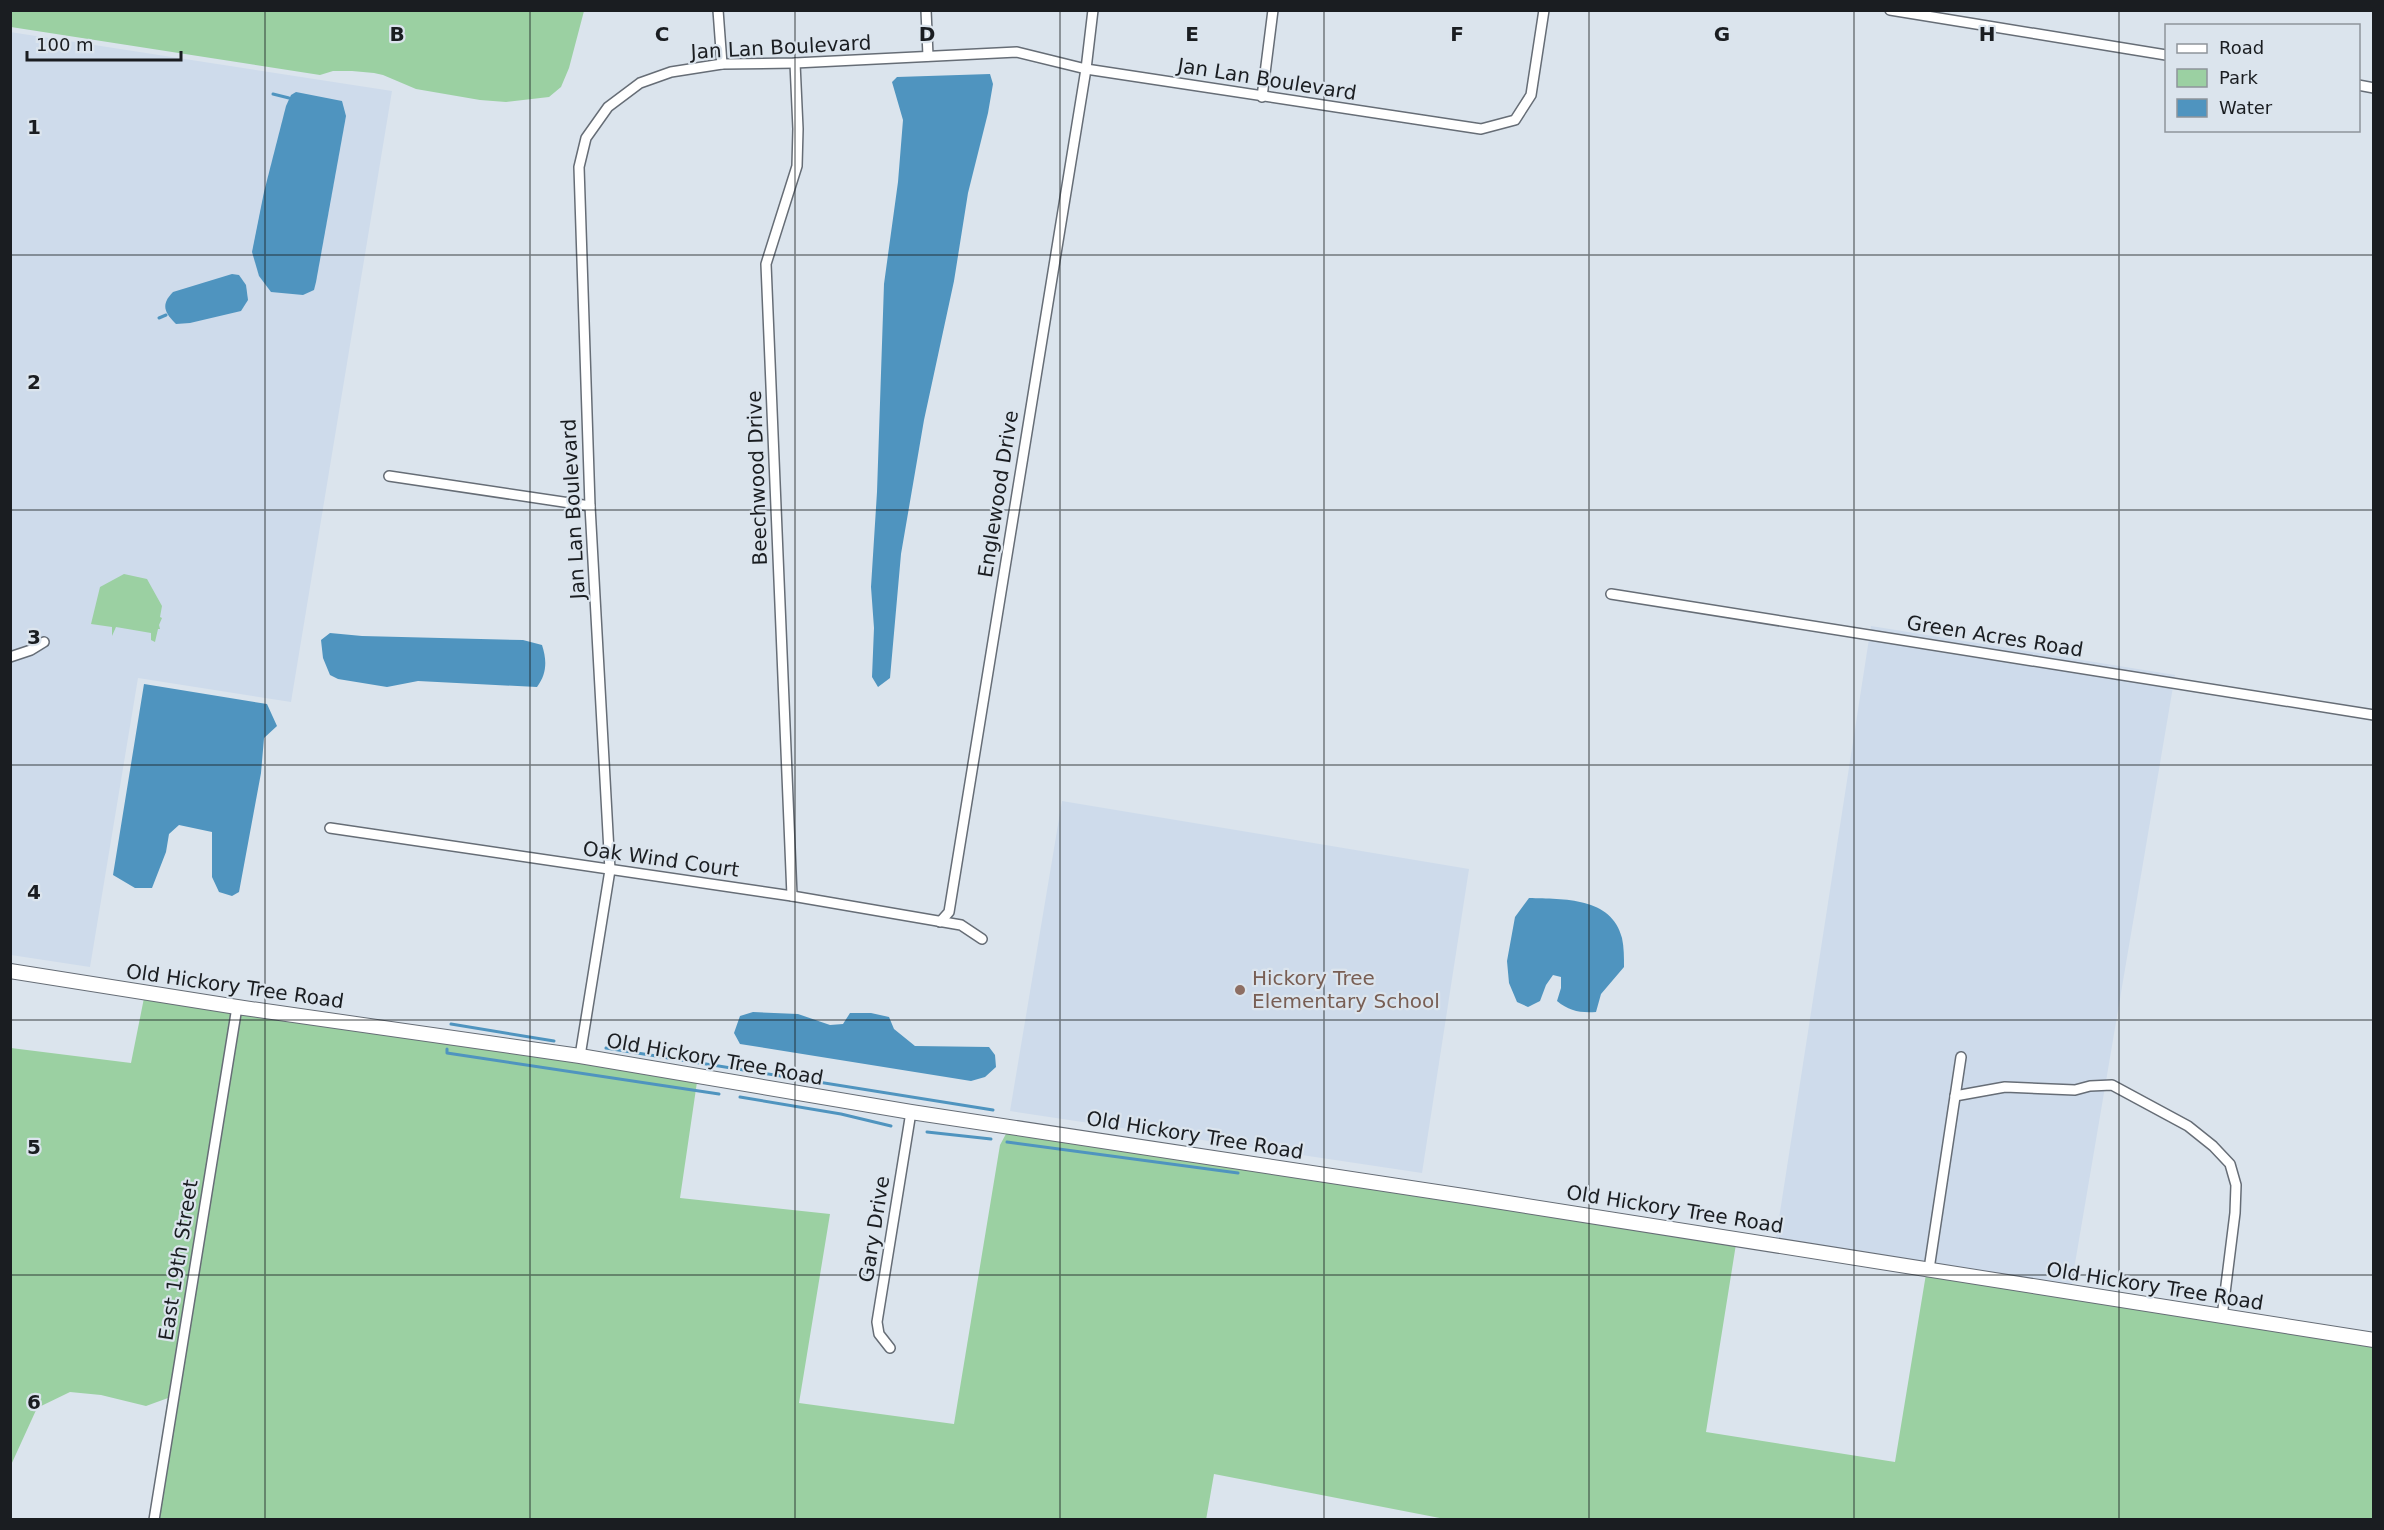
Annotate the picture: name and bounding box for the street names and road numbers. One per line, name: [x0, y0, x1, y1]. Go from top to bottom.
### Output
street label: Jan Lan Boulevard: [688, 30, 872, 64]
street label: Jan Lan Boulevard: [1174, 53, 1358, 105]
street label: Beechwood Drive: [742, 390, 772, 566]
street label: Englewood Drive: [973, 409, 1023, 579]
street label: Jan Lan Boulevard: [556, 418, 590, 602]
street label: Green Acres Road: [1905, 610, 2085, 662]
street label: Oak Wind Court: [581, 836, 741, 882]
street label: Old Hickory Tree Road: [125, 959, 345, 1013]
street label: Old Hickory Tree Road: [605, 1028, 825, 1090]
street label: Old Hickory Tree Road: [1085, 1106, 1305, 1164]
street label: Gary Drive: [854, 1174, 894, 1284]
street label: East 19th Street: [153, 1178, 203, 1342]
street label: Old Hickory Tree Road: [1565, 1180, 1785, 1238]
street label: Old Hickory Tree Road: [2045, 1257, 2265, 1315]

